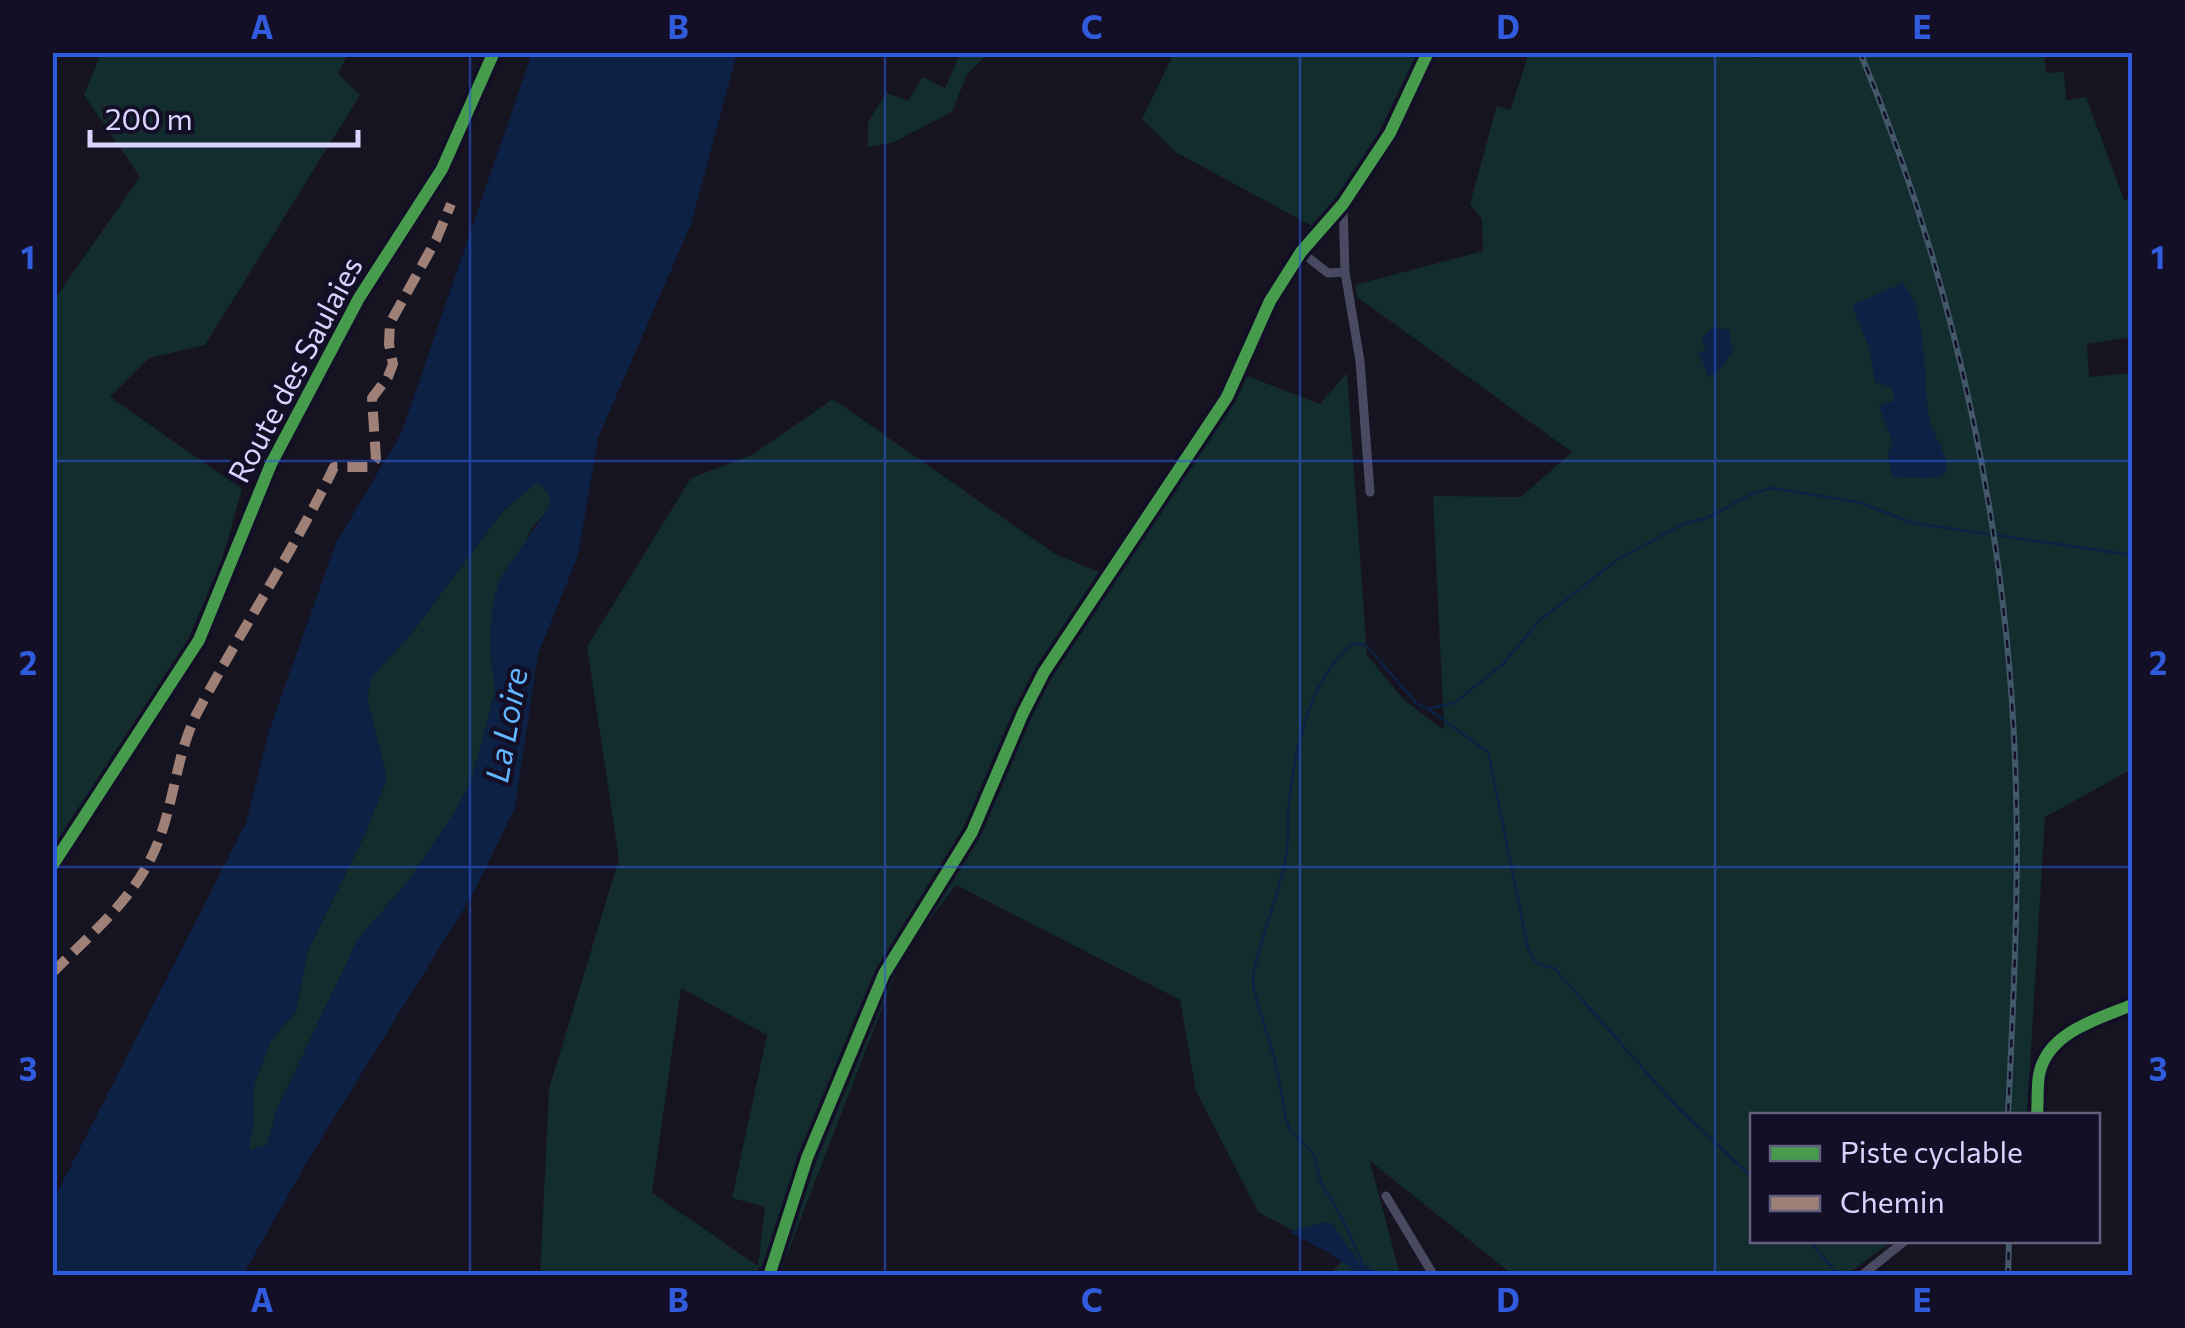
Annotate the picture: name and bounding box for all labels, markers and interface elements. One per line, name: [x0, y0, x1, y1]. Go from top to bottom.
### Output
text: A: [251, 6, 274, 46]
text: B: [667, 6, 689, 46]
text: C: [1081, 6, 1103, 46]
text: D: [1496, 6, 1520, 46]
text: E: [1912, 6, 1932, 46]
scale bar: [90, 85, 358, 147]
text: 200 m: [105, 99, 193, 136]
text: 1: [21, 236, 35, 276]
text: 1: [2151, 236, 2165, 276]
street label: Route des Saulaies: [219, 250, 369, 488]
text: 2: [19, 642, 37, 682]
text: 2: [2149, 642, 2167, 682]
water label: La Loire: [475, 664, 535, 785]
text: 3: [19, 1048, 37, 1088]
text: 3: [2149, 1048, 2167, 1088]
legend: [1750, 1113, 2100, 1243]
text: Piste cyclable: [1840, 1132, 2023, 1169]
text: Chemin: [1840, 1182, 1945, 1219]
text: A: [251, 1279, 274, 1319]
text: B: [667, 1279, 689, 1319]
text: C: [1081, 1279, 1103, 1319]
text: D: [1496, 1279, 1520, 1319]
text: E: [1912, 1279, 1932, 1319]

